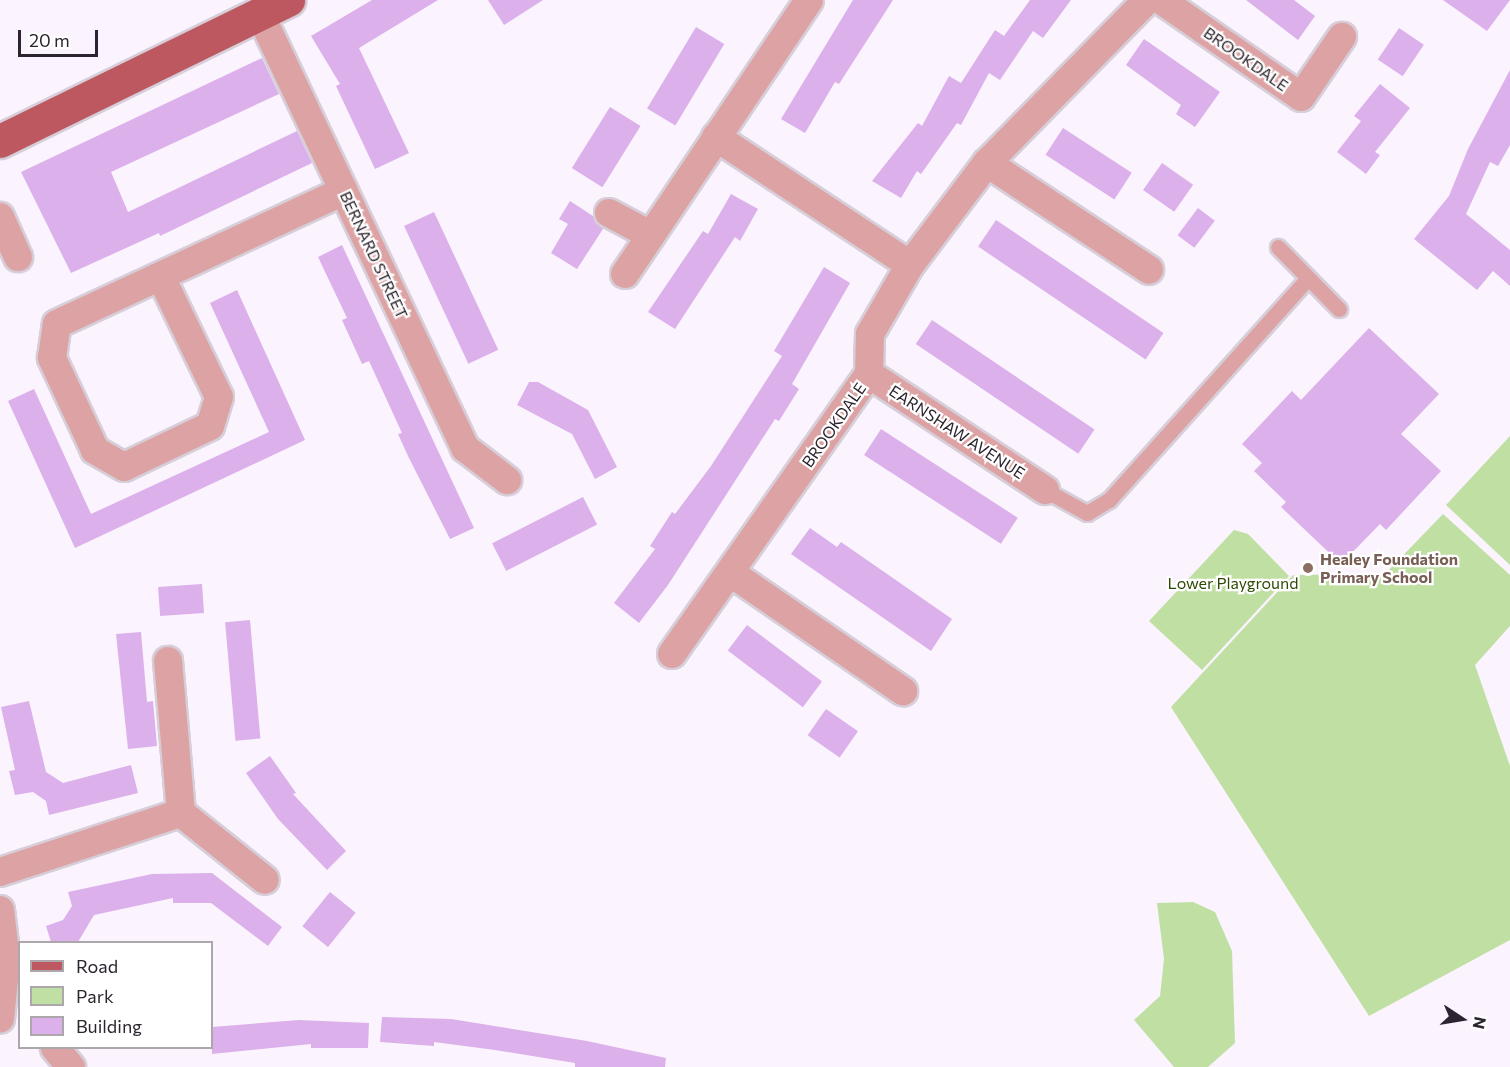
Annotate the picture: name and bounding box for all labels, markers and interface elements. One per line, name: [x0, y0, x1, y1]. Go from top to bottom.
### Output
scale bar: [21, 18, 100, 56]
street label: BROOKDALE: [1200, 23, 1292, 95]
text: 20 m: [29, 29, 70, 51]
street label: BERNARD STREET: [336, 188, 412, 322]
street label: BROOKDALE: [798, 379, 870, 471]
street label: EARNSHAW AVENUE: [886, 381, 1028, 483]
place label: Healey Foundation Primary School: [1320, 549, 1458, 587]
marker: Healey Foundation Primary School: [1301, 561, 1315, 575]
park label: Lower Playground: [1168, 573, 1298, 593]
legend: [18, 941, 213, 1049]
text: Road: [76, 955, 118, 977]
text: Park: [76, 985, 114, 1007]
north arrow: [1432, 989, 1492, 1049]
text: Building: [76, 1015, 142, 1037]
text: N: [1470, 1015, 1491, 1031]

